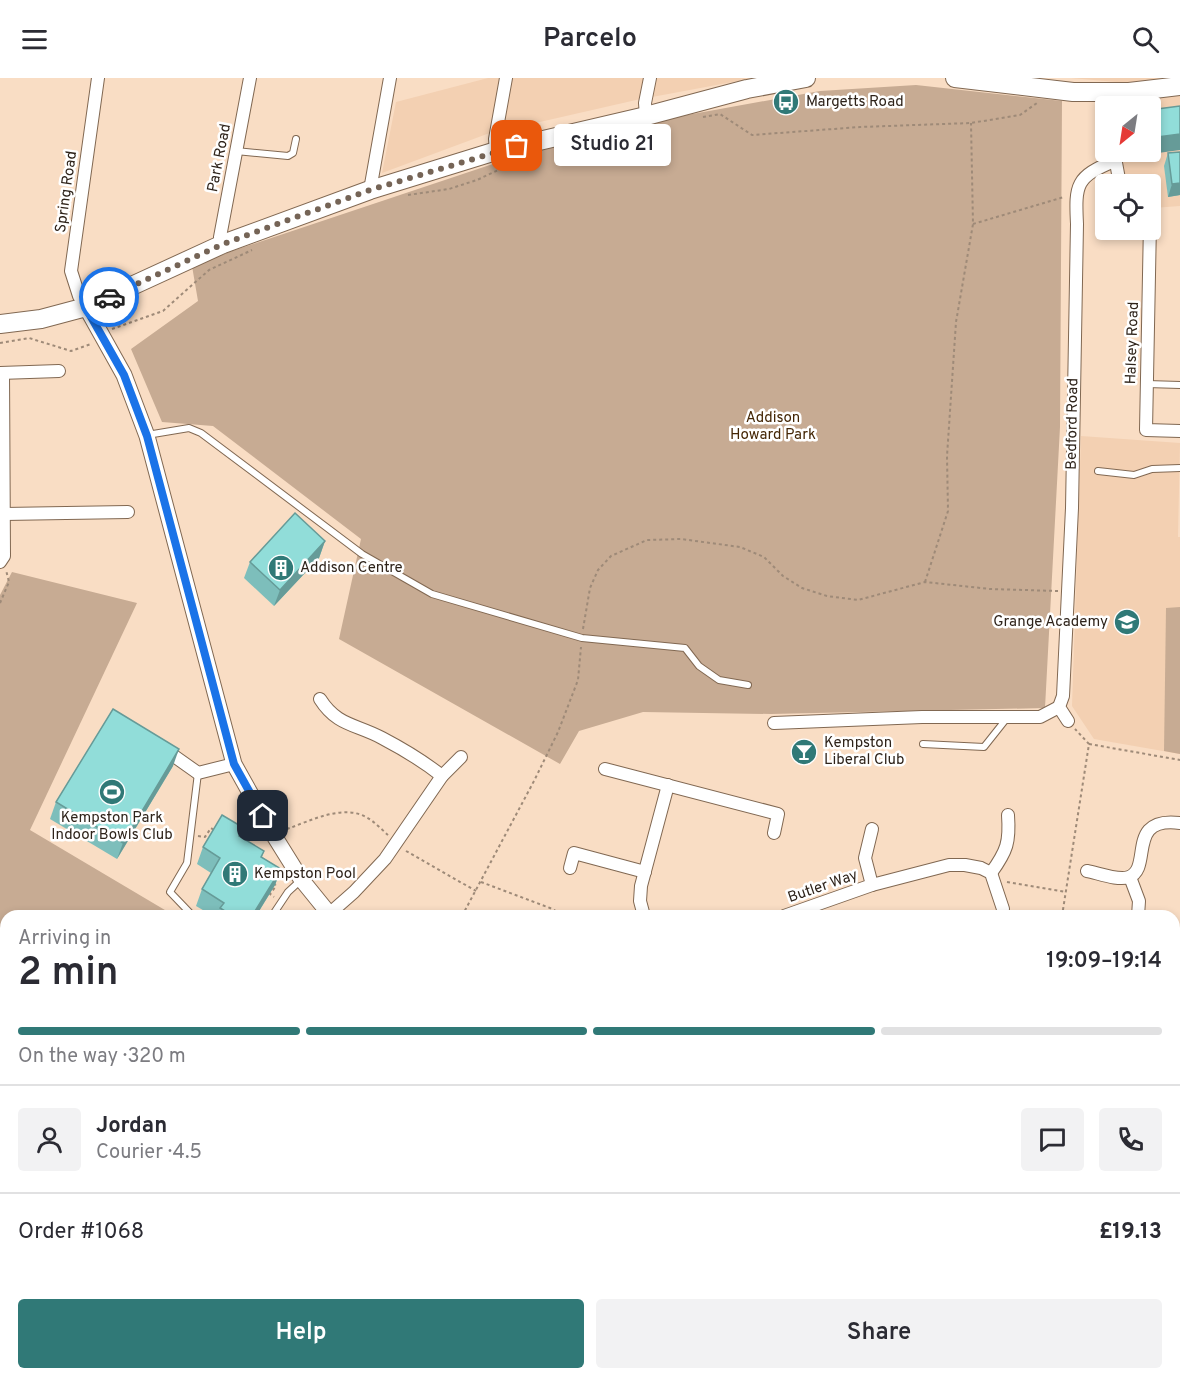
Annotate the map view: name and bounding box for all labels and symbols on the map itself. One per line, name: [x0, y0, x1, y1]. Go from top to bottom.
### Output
bus stop icon: Margetts Road: [771, 87, 801, 117]
place label: Margetts Road: [806, 93, 904, 112]
north arrow: [1095, 96, 1161, 162]
pin: [491, 120, 542, 171]
street label: Park Road: [204, 122, 236, 194]
callout: Studio 21: [553, 125, 670, 167]
street label: Spring Road: [52, 150, 82, 234]
courier: [79, 267, 139, 327]
street label: Halsey Road: [1122, 301, 1144, 385]
street label: Bedford Road: [1063, 378, 1083, 470]
park label: Addison Howard Park: [730, 409, 816, 445]
building icon: Addison Centre: [266, 553, 296, 583]
place label: Addison Centre: [300, 559, 403, 578]
school or university icon: Grange Academy: [1112, 607, 1142, 637]
place label: Grange Academy: [993, 613, 1108, 632]
place label: Kempston Liberal Club: [824, 734, 904, 770]
bar icon: Kempston Liberal Club: [789, 737, 819, 767]
sports icon: Kempston Park Indoor Bowls Club: [97, 777, 127, 807]
pin: [237, 790, 288, 841]
place label: Kempston Park Indoor Bowls Club: [51, 809, 173, 845]
building icon: Kempston Pool: [220, 859, 250, 889]
place label: Kempston Pool: [254, 865, 356, 884]
street label: Butler Way: [785, 866, 861, 908]

